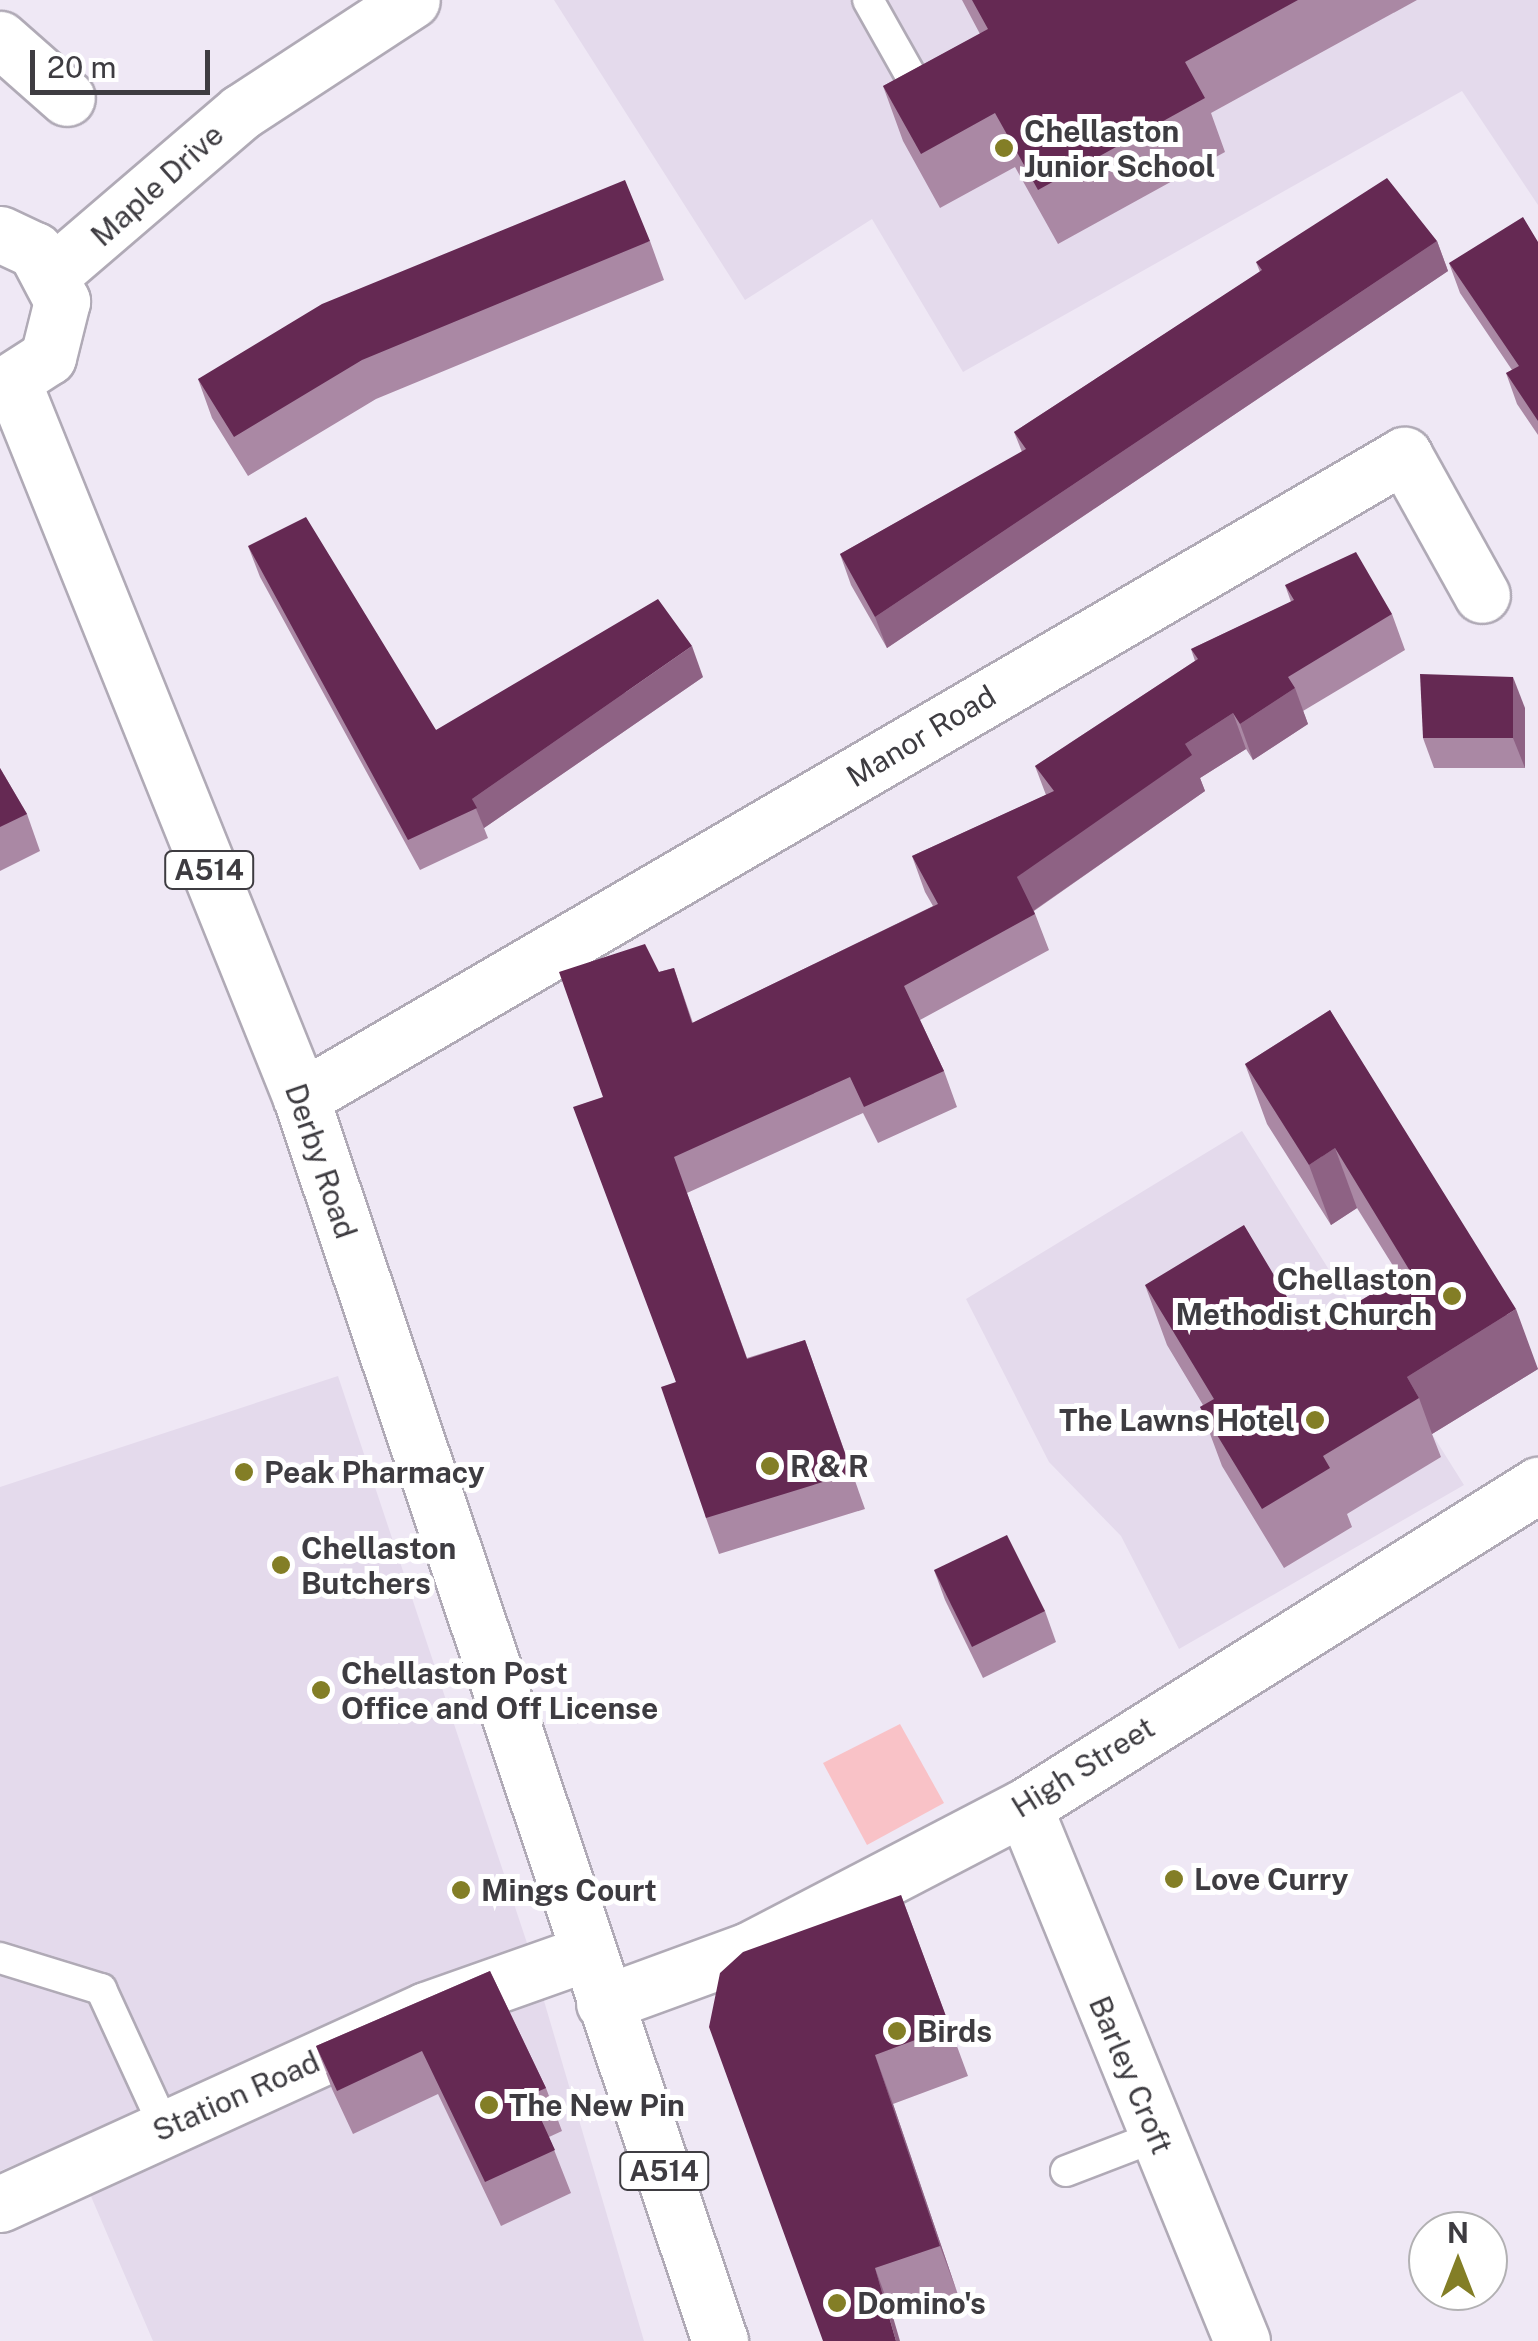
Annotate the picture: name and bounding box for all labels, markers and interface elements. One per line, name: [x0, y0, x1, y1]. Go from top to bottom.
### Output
scale bar: [35, 30, 215, 92]
text: 20 m: [47, 49, 116, 85]
place label: Chellaston Junior School: [1024, 113, 1215, 184]
street label: Maple Drive: [84, 116, 230, 254]
marker: Chellaston Junior School: [993, 137, 1015, 159]
street label: Manor Road: [840, 677, 1002, 795]
road number: A514: [164, 847, 254, 893]
street label: Derby Road: [278, 1079, 364, 1243]
place label: Chellaston Methodist Church: [1176, 1261, 1432, 1332]
marker: Chellaston Methodist Church: [1441, 1285, 1463, 1307]
place label: The Lawns Hotel: [1059, 1402, 1295, 1438]
marker: The Lawns Hotel: [1304, 1409, 1326, 1431]
place label: R & R: [790, 1448, 869, 1484]
place label: Peak Pharmacy: [264, 1454, 485, 1490]
marker: R & R: [759, 1455, 781, 1477]
marker: Peak Pharmacy: [233, 1461, 255, 1483]
place label: Chellaston Butchers: [301, 1530, 456, 1600]
marker: Chellaston Butchers: [270, 1554, 292, 1576]
place label: Chellaston Post Office and Off License: [341, 1655, 658, 1726]
marker: Chellaston Post Office and Off License: [310, 1679, 332, 1701]
street label: High Street: [1005, 1709, 1161, 1825]
place label: Love Curry: [1194, 1861, 1349, 1897]
marker: Love Curry: [1163, 1868, 1185, 1890]
place label: Mings Court: [481, 1872, 657, 1908]
marker: Mings Court: [450, 1879, 472, 1901]
street label: Barley Croft: [1082, 1991, 1180, 2159]
place label: Birds: [917, 2013, 992, 2049]
marker: Birds: [886, 2020, 908, 2042]
street label: Station Road: [147, 2043, 325, 2149]
place label: The New Pin: [509, 2087, 685, 2123]
marker: The New Pin: [478, 2094, 500, 2116]
road number: A514: [619, 2148, 709, 2194]
north arrow: [1408, 2211, 1508, 2311]
text: N: [1447, 2216, 1469, 2249]
place label: Domino's: [857, 2285, 986, 2321]
marker: Domino's: [826, 2292, 848, 2314]

